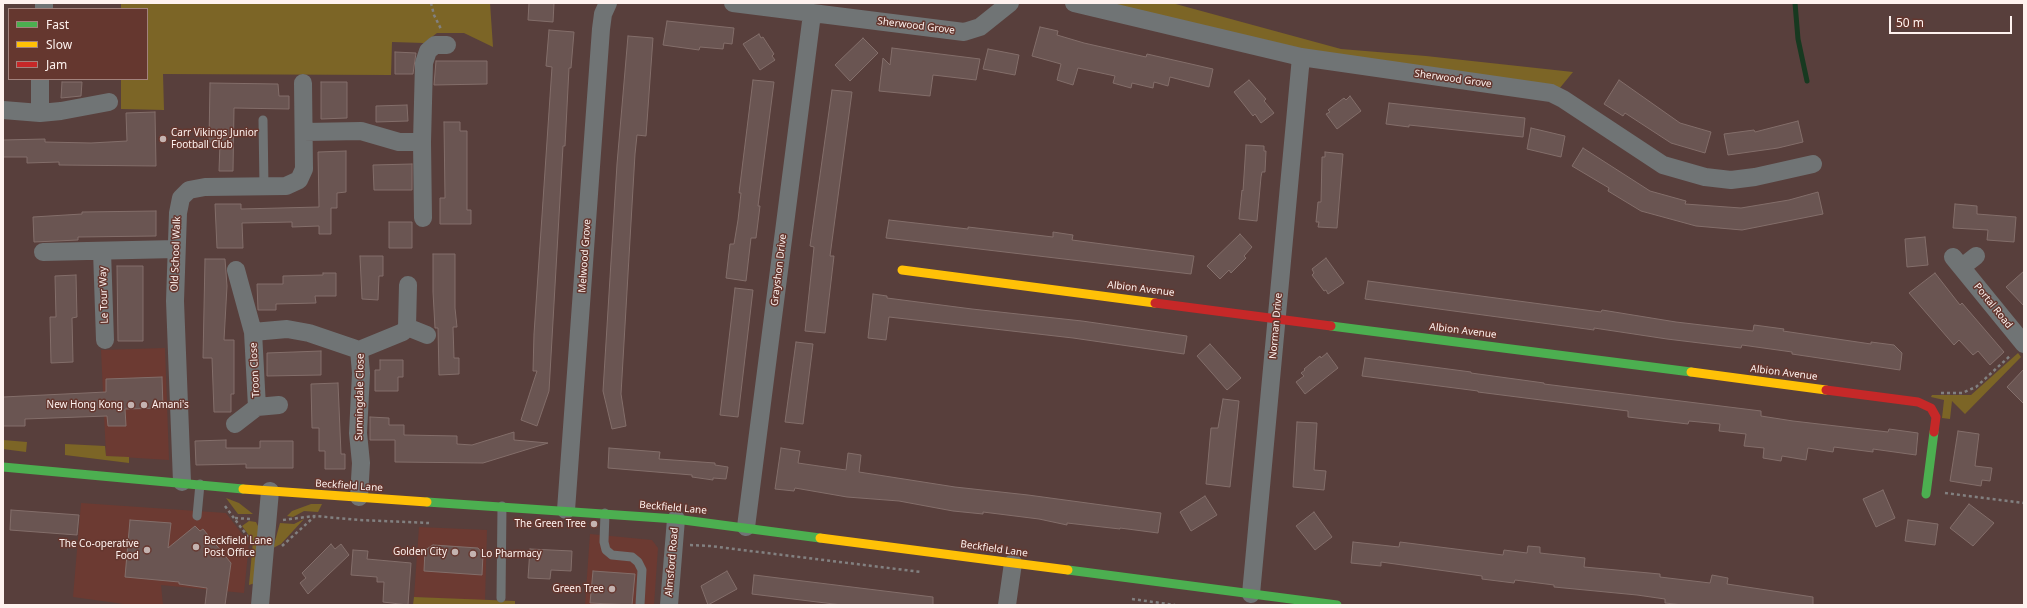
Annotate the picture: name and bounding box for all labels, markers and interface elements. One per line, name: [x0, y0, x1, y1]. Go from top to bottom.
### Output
legend: [8, 8, 148, 80]
scale bar: [1891, 8, 2014, 34]
text: 50 m: [1896, 14, 1924, 31]
street label: Sherwood Grove: [877, 15, 955, 37]
text: Fast: [46, 16, 69, 33]
text: Slow: [46, 36, 72, 53]
text: Jam: [46, 56, 67, 73]
street label: Sherwood Grove: [1414, 68, 1492, 90]
place label: Carr Vikings Junior Football Club: [171, 127, 258, 150]
marker: Carr Vikings Junior Football Club: [158, 134, 168, 144]
street label: Old School Walk: [169, 216, 183, 292]
street label: Melwood Grove: [576, 219, 594, 293]
street label: Grayshon Drive: [769, 233, 789, 307]
street label: Le Tour Way: [97, 266, 111, 324]
street label: Albion Avenue: [1107, 279, 1175, 299]
street label: Portal Road: [1971, 281, 2015, 331]
street label: Norman Drive: [1267, 292, 1285, 360]
street label: Albion Avenue: [1429, 321, 1497, 341]
street label: Troon Close: [248, 342, 262, 398]
street label: Sunningdale Close: [353, 353, 367, 441]
street label: Albion Avenue: [1750, 363, 1818, 383]
place label: New Hong Kong: [47, 399, 123, 411]
place label: Amani's: [152, 399, 189, 411]
marker: New Hong Kong: [126, 400, 136, 410]
marker: Amani's: [139, 400, 149, 410]
street label: Beckfield Lane: [315, 478, 383, 494]
street label: Beckfield Lane: [639, 499, 707, 517]
place label: The Green Tree: [514, 518, 586, 530]
marker: The Green Tree: [589, 519, 599, 529]
street label: Almsford Road: [663, 527, 681, 597]
place label: Beckfield Lane Post Office: [204, 535, 272, 558]
place label: The Co-operative Food: [59, 538, 139, 562]
street label: Beckfield Lane: [960, 538, 1028, 560]
marker: Beckfield Lane Post Office: [191, 542, 201, 552]
marker: The Co-operative Food: [142, 545, 152, 555]
place label: Golden City: [393, 546, 447, 558]
marker: Golden City: [450, 547, 460, 557]
place label: Lo Pharmacy: [481, 548, 542, 560]
marker: Lo Pharmacy: [468, 549, 478, 559]
place label: Green Tree: [552, 583, 604, 595]
marker: Green Tree: [607, 584, 617, 594]

